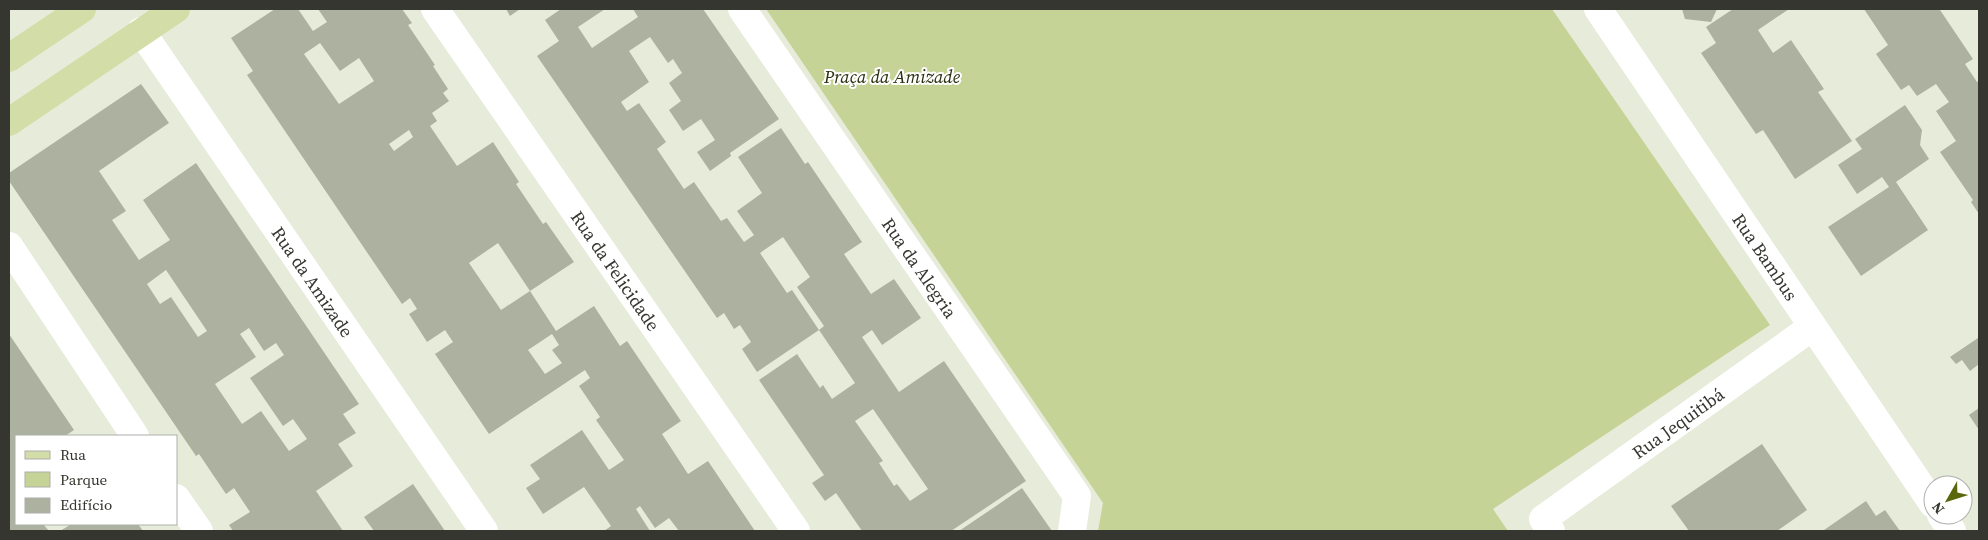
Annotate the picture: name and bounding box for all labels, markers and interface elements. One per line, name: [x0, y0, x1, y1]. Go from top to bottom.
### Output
park label: Praça da Amizade: [823, 64, 961, 89]
street label: Rua da Felicidade: [565, 205, 666, 336]
street label: Rua Bambus: [1727, 208, 1804, 305]
street label: Rua da Alegria: [877, 212, 964, 324]
street label: Rua da Amizade: [266, 221, 360, 342]
street label: Rua Jequitibá: [1627, 381, 1730, 464]
legend: [15, 435, 178, 525]
text: Rua: [60, 444, 86, 465]
text: Parque: [60, 469, 108, 490]
north arrow: [1923, 475, 1973, 525]
text: Edifício: [60, 494, 112, 515]
text: N: [1927, 498, 1949, 518]

